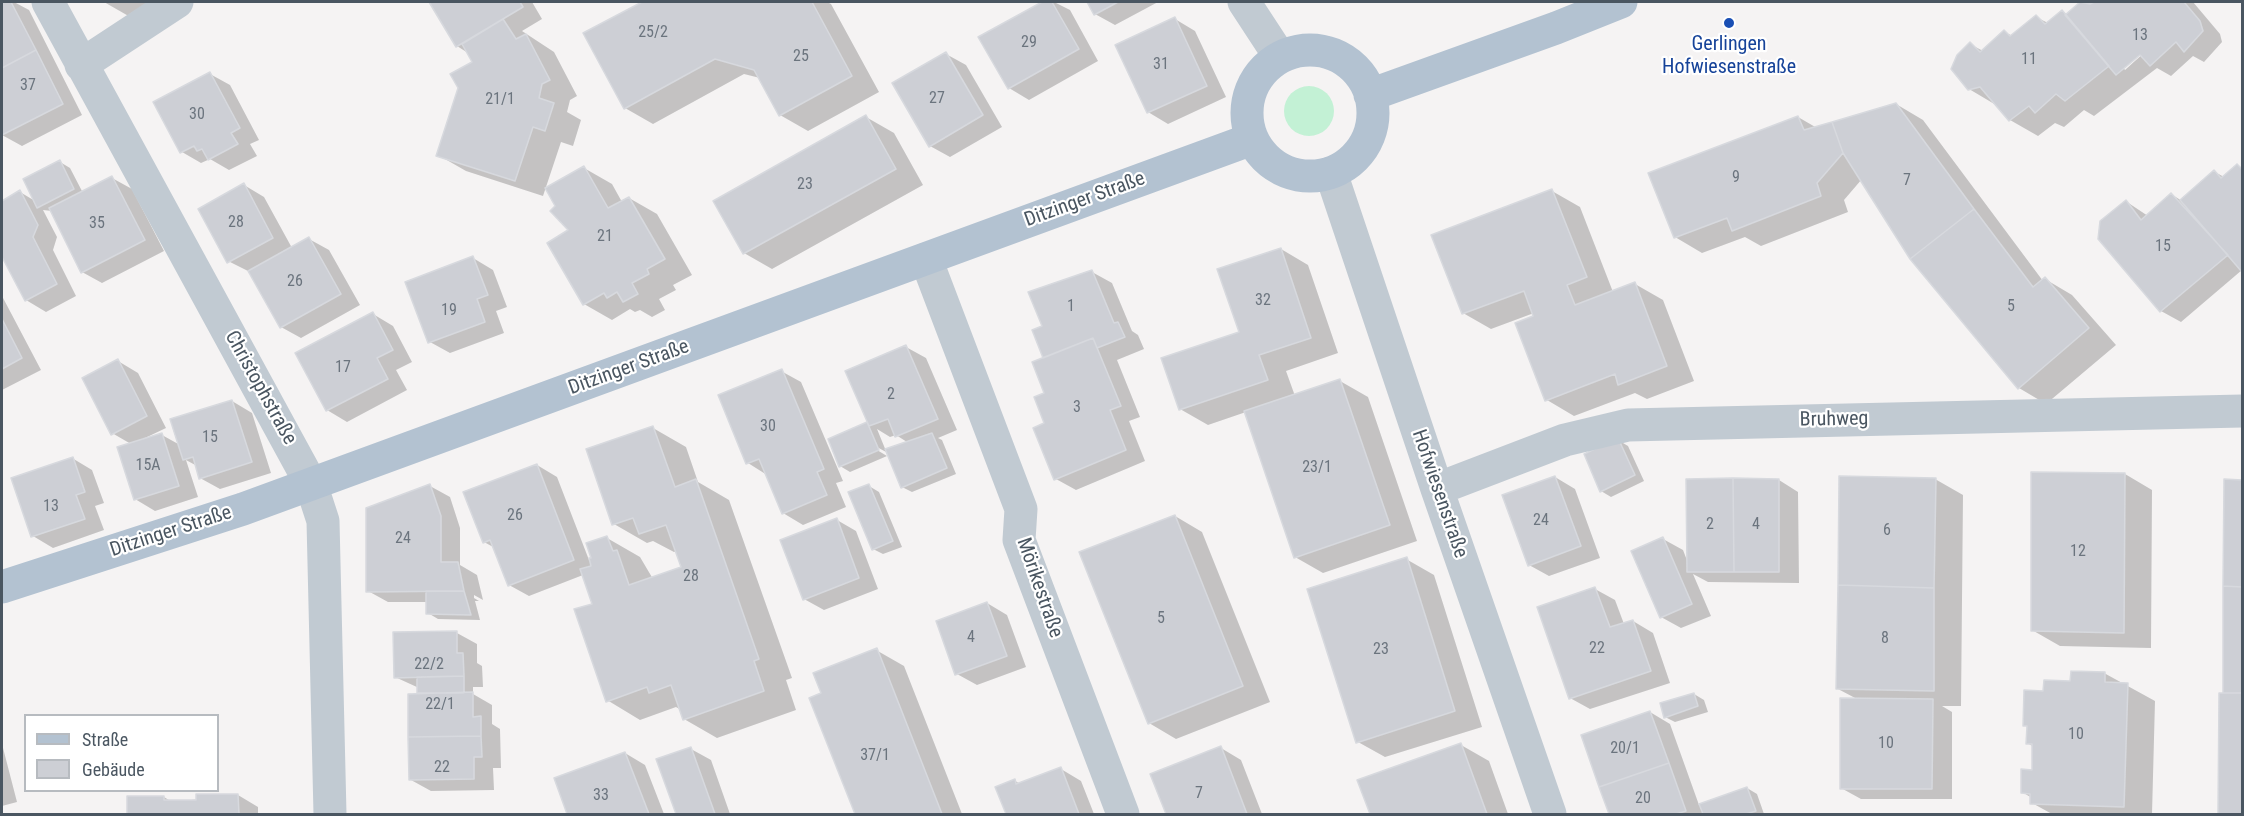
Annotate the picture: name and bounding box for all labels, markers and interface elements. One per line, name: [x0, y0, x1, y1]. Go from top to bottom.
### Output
marker: Gerlingen Hofwiesenstraße: [1722, 16, 1736, 30]
house number: 25/2: [638, 23, 668, 43]
house number: 13: [2132, 26, 2148, 46]
house number: 29: [1021, 33, 1037, 53]
place label: Gerlingen Hofwiesenstraße: [1662, 33, 1796, 80]
house number: 25: [793, 47, 809, 67]
house number: 11: [2021, 50, 2037, 70]
house number: 31: [1153, 55, 1169, 75]
house number: 37: [20, 76, 36, 96]
house number: 27: [929, 89, 945, 109]
house number: 21/1: [485, 90, 515, 110]
house number: 30: [189, 105, 205, 125]
street label: Ditzinger Straße: [1022, 167, 1148, 233]
house number: 9: [1732, 168, 1740, 188]
house number: 7: [1903, 171, 1911, 191]
house number: 23: [797, 175, 813, 195]
house number: 28: [228, 213, 244, 233]
house number: 35: [89, 214, 105, 234]
house number: 21: [597, 227, 613, 247]
house number: 15: [2155, 237, 2171, 257]
house number: 26: [287, 272, 303, 292]
house number: 32: [1255, 291, 1271, 311]
house number: 1: [1067, 297, 1075, 317]
house number: 5: [2007, 297, 2015, 317]
house number: 19: [441, 301, 457, 321]
street label: Christophstraße: [219, 327, 301, 449]
street label: Ditzinger Straße: [566, 335, 692, 401]
house number: 17: [335, 358, 351, 378]
house number: 2: [887, 385, 895, 405]
house number: 3: [1073, 398, 1081, 418]
street label: Bruhweg: [1800, 407, 1868, 433]
house number: 30: [760, 417, 776, 437]
street label: Hofwiesenstraße: [1406, 427, 1472, 561]
house number: 15: [202, 428, 218, 448]
house number: 15A: [135, 456, 161, 476]
house number: 23/1: [1302, 458, 1332, 478]
house number: 13: [43, 497, 59, 517]
street label: Ditzinger Straße: [107, 501, 235, 563]
house number: 26: [507, 506, 523, 526]
house number: 24: [1533, 511, 1549, 531]
house number: 2: [1706, 515, 1714, 535]
house number: 4: [1752, 515, 1760, 535]
house number: 6: [1883, 521, 1891, 541]
house number: 24: [395, 529, 411, 549]
street label: Mörikestraße: [1011, 535, 1067, 641]
house number: 12: [2070, 542, 2086, 562]
house number: 28: [683, 567, 699, 587]
house number: 5: [1157, 609, 1165, 629]
house number: 4: [967, 628, 975, 648]
house number: 8: [1881, 629, 1889, 649]
house number: 22: [1589, 639, 1605, 659]
house number: 23: [1373, 640, 1389, 660]
house number: 22/2: [414, 655, 444, 675]
house number: 22/1: [425, 695, 455, 715]
legend: [24, 714, 219, 792]
house number: 10: [2068, 725, 2084, 745]
text: Straße: [82, 729, 128, 750]
house number: 10: [1878, 734, 1894, 754]
house number: 20/1: [1610, 739, 1640, 759]
house number: 37/1: [860, 746, 890, 766]
house number: 22: [434, 758, 450, 778]
text: Gebäude: [82, 759, 145, 780]
house number: 7: [1195, 784, 1203, 804]
house number: 33: [593, 786, 609, 806]
house number: 20: [1635, 789, 1651, 809]

